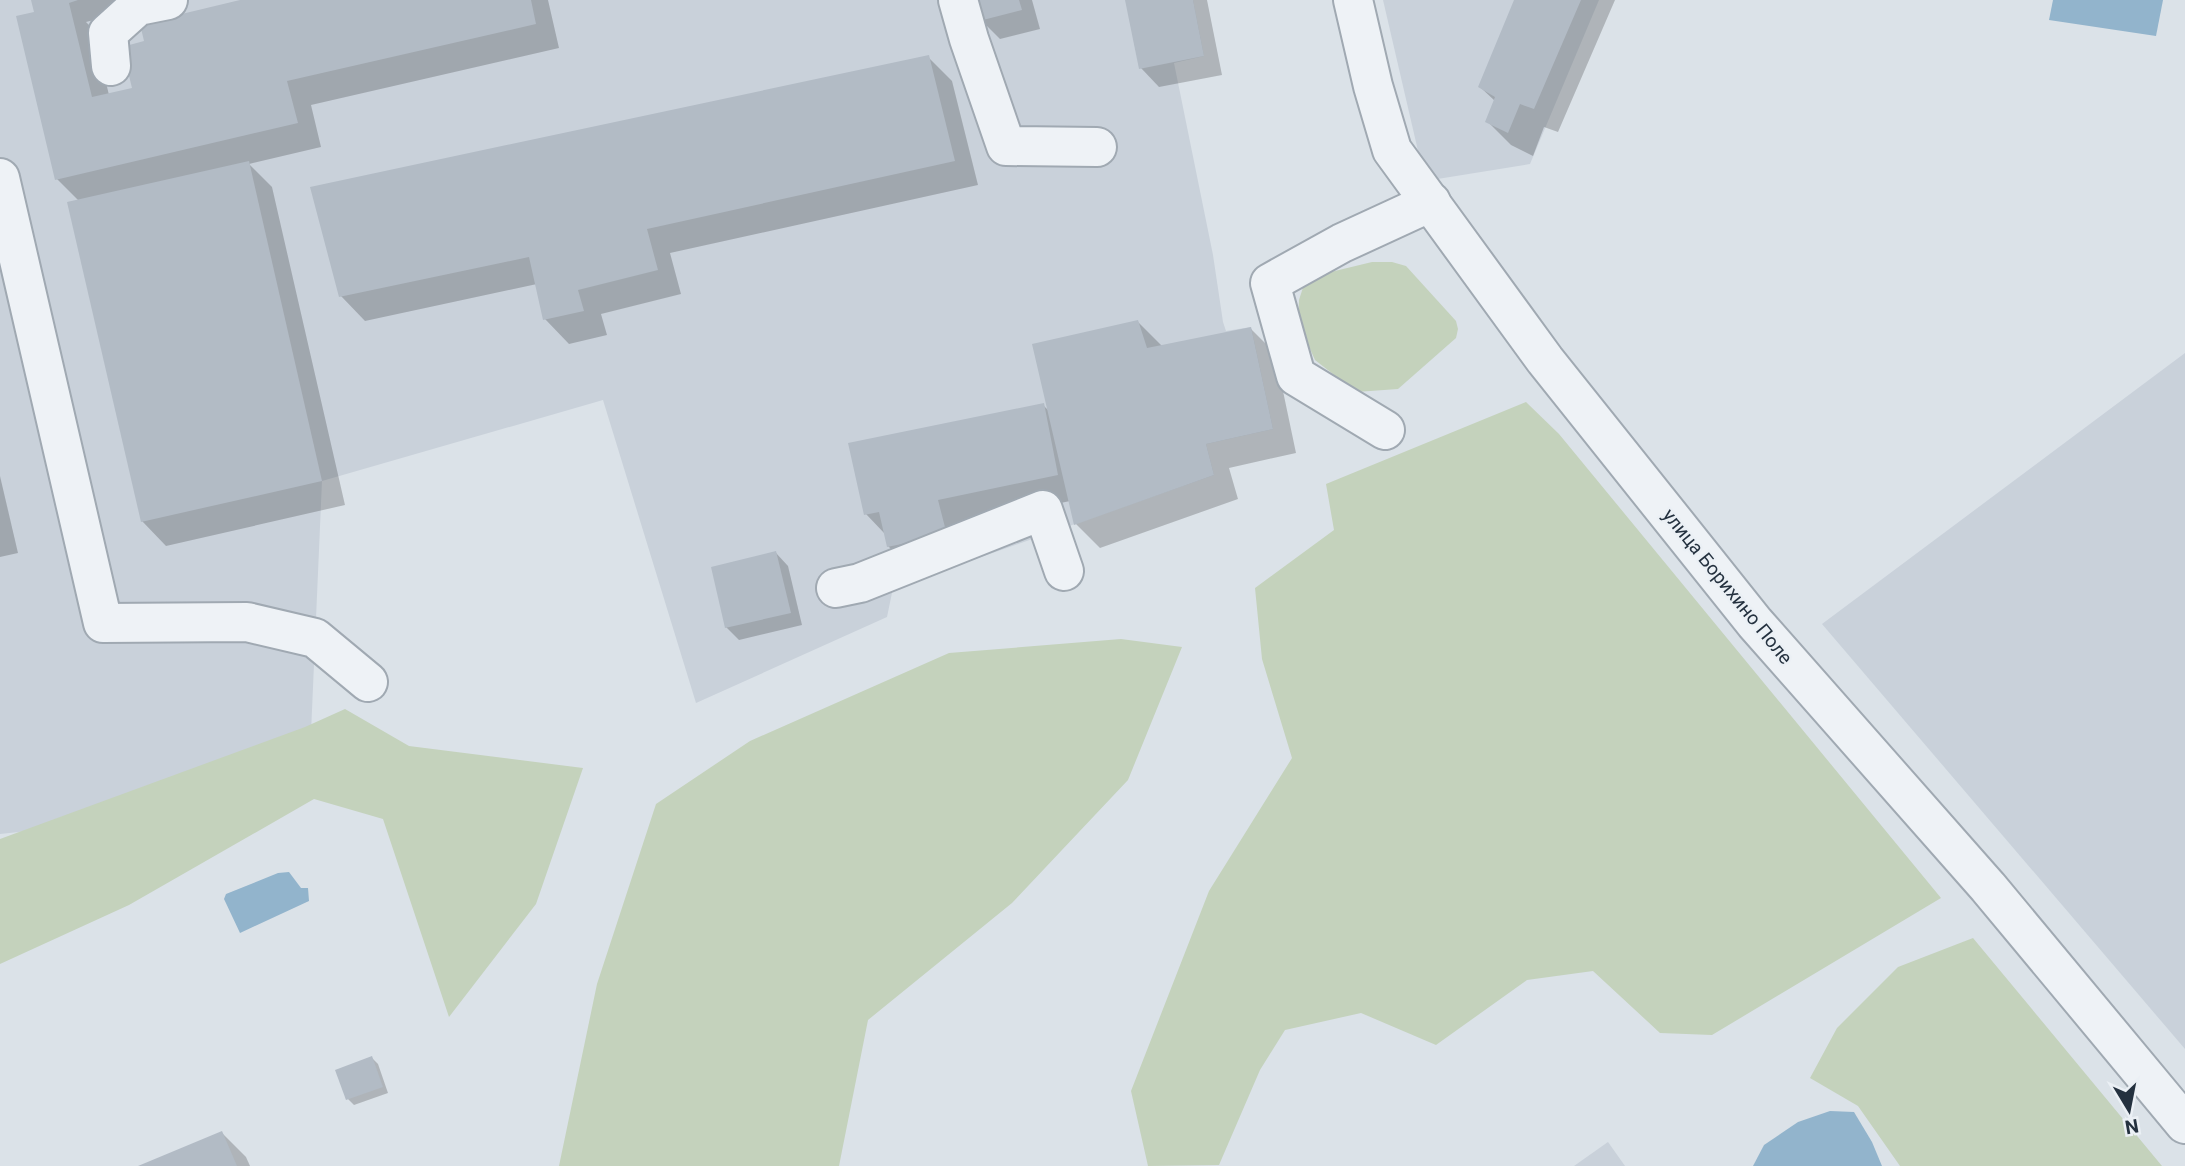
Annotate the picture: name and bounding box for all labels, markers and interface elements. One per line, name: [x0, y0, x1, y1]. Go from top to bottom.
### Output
street label: улица Борихино Поле: [1658, 504, 1797, 669]
north arrow: [2094, 1075, 2164, 1145]
text: N: [2123, 1114, 2140, 1139]

